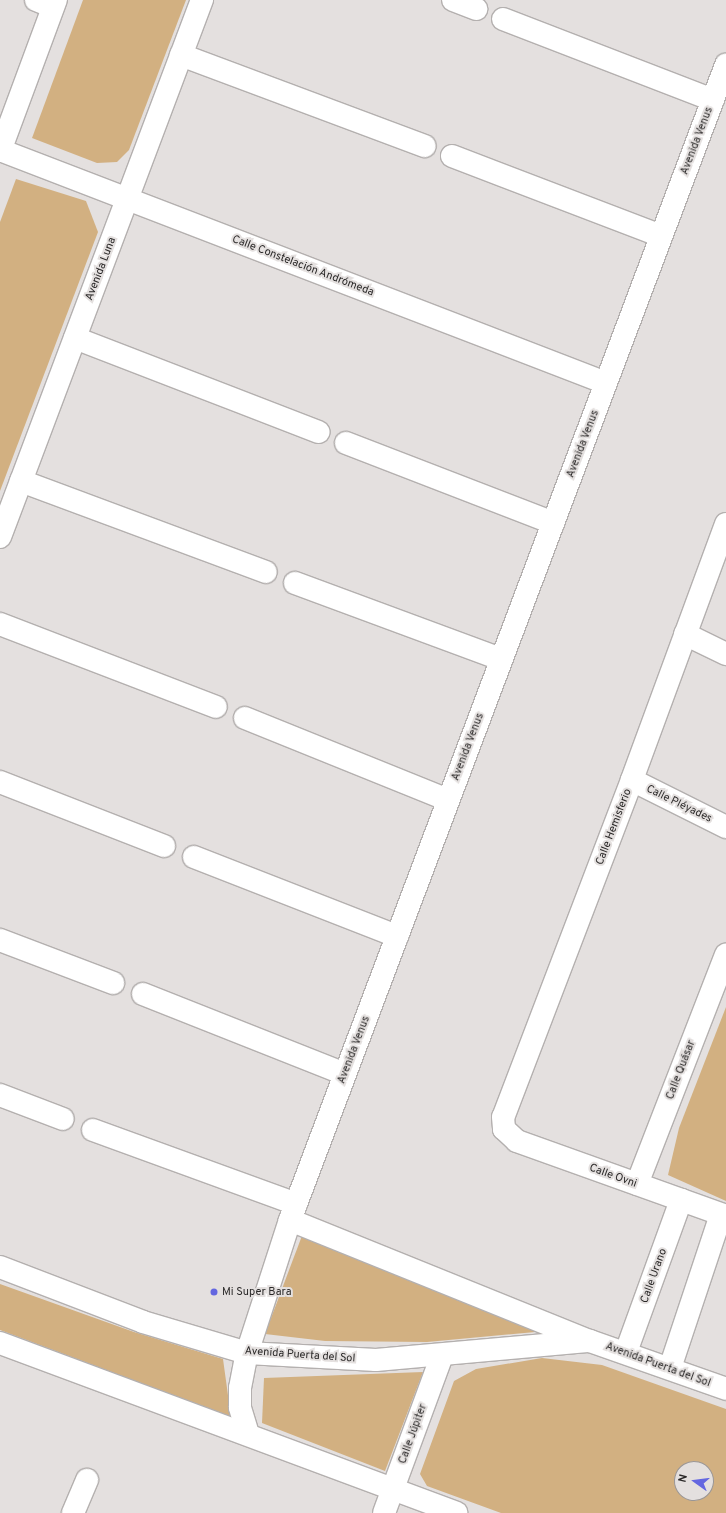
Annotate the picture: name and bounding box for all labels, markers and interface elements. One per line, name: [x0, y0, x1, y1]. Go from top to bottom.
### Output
street label: Avenida Venus: [678, 105, 716, 177]
street label: Calle Constelación Andrómeda: [230, 233, 376, 299]
street label: Avenida Luna: [83, 236, 119, 302]
street label: Avenida Venus: [564, 408, 602, 480]
street label: Avenida Venus: [449, 711, 487, 783]
street label: Calle Pléyades: [644, 782, 714, 826]
street label: Calle Hemisferio: [593, 787, 635, 867]
street label: Avenida Venus: [335, 1014, 373, 1086]
street label: Calle Quásar: [664, 1038, 698, 1102]
street label: Calle Ovni: [587, 1161, 639, 1191]
street label: Calle Urano: [638, 1247, 670, 1305]
place label: Mi Super Bara: [222, 1285, 291, 1299]
marker: Mi Super Bara: [209, 1287, 219, 1297]
street label: Avenida Puerta del Sol: [604, 1340, 712, 1390]
street label: Avenida Puerta del Sol: [244, 1345, 356, 1365]
street label: Calle Júpiter: [396, 1402, 430, 1466]
north arrow: [674, 1461, 714, 1501]
text: N: [676, 1473, 691, 1484]

